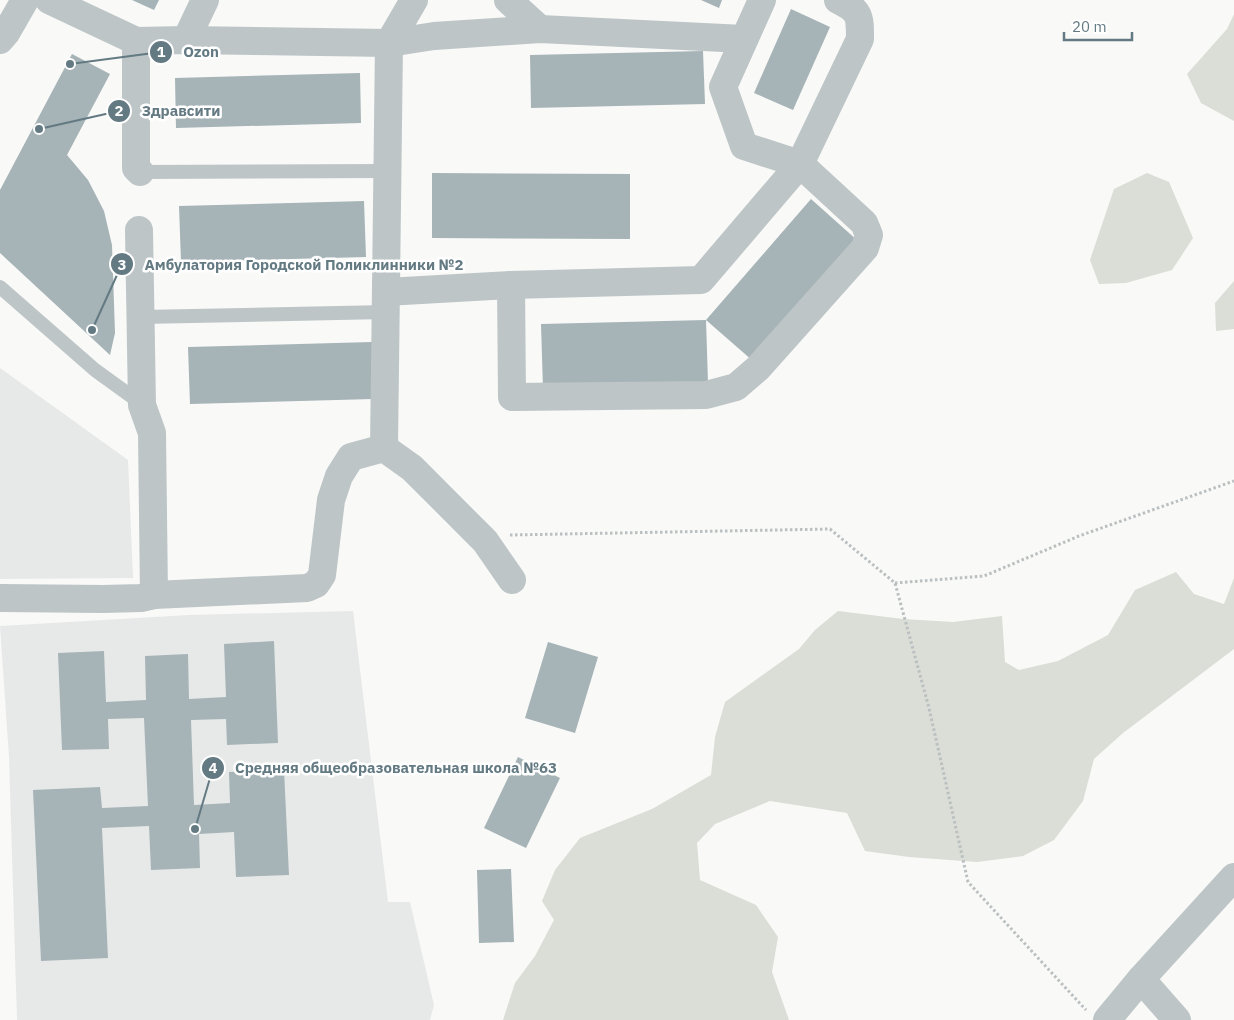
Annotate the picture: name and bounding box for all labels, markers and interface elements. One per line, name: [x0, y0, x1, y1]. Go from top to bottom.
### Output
scale bar: [1064, 10, 1132, 42]
text: 20 m: [1072, 17, 1107, 36]
callout: Ozon: [149, 37, 229, 67]
text: 1: [156, 42, 166, 61]
text: Ozon: [183, 42, 219, 61]
callout: Здравсити: [107, 96, 231, 126]
text: 2: [114, 101, 124, 120]
text: Здравсити: [142, 101, 220, 120]
callout: Амбулатория Городской Поликлинники №2: [109, 249, 473, 279]
text: 3: [117, 255, 127, 274]
text: Амбулатория Городской Поликлинники №2: [144, 255, 464, 274]
callout: Средняя общеобразовательная школа №63: [200, 753, 567, 783]
text: 4: [208, 758, 218, 777]
text: Средняя общеобразовательная школа №63: [235, 758, 557, 777]

